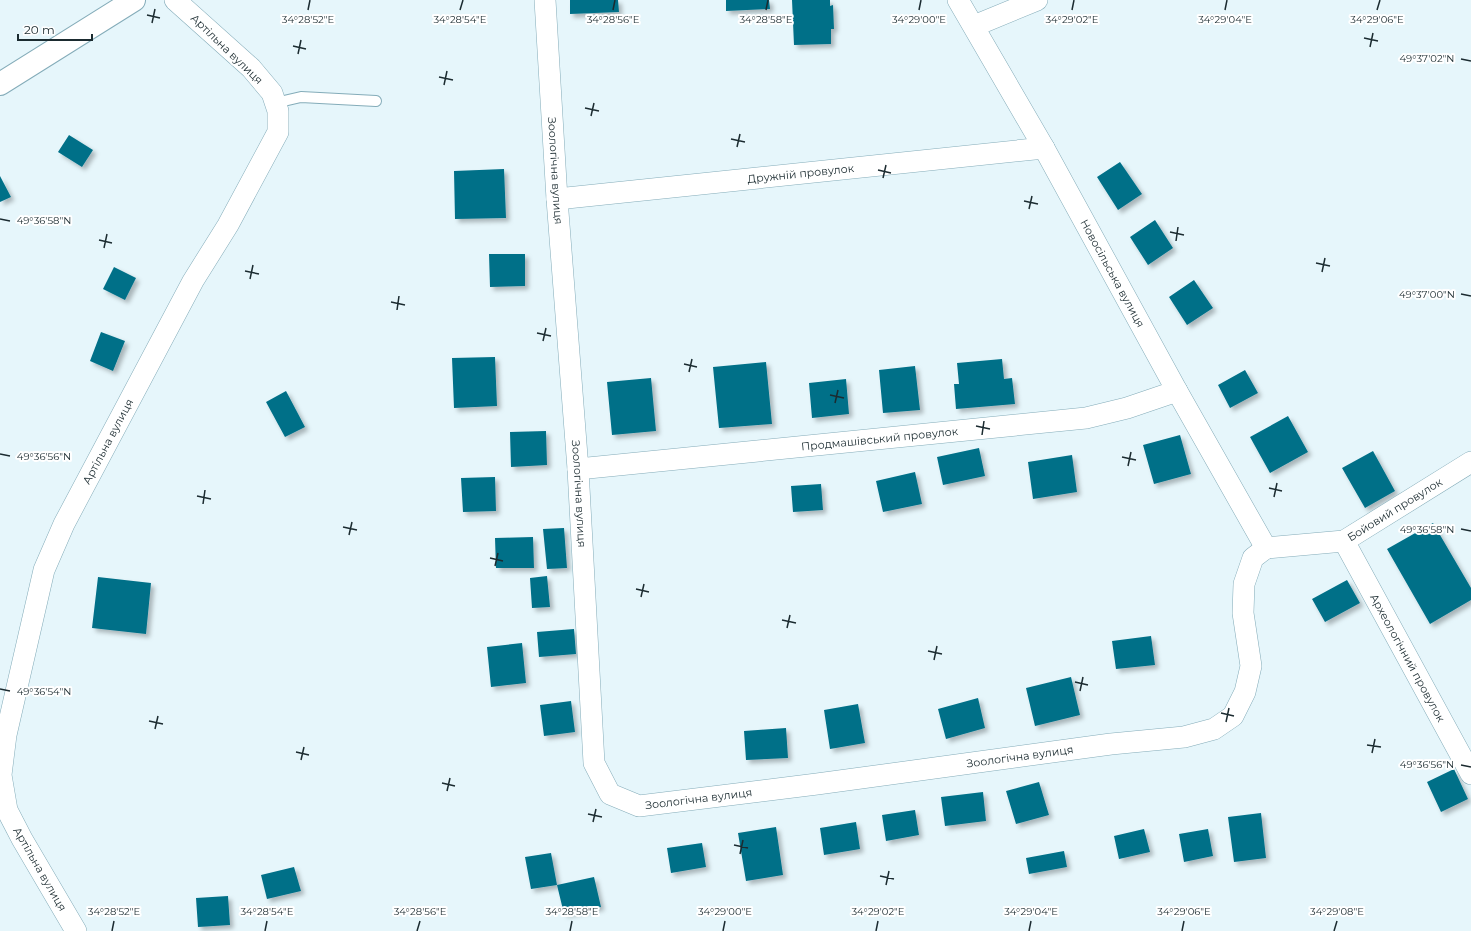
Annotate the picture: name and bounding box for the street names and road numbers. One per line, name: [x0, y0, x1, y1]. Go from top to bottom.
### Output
street label: Артільна вулиця: [188, 11, 266, 87]
street label: Зоологічна вулиця: [545, 117, 566, 225]
street label: Дружній провулок: [747, 161, 855, 186]
street label: Новосільська вулиця: [1077, 217, 1148, 330]
street label: Артільна вулиця: [79, 396, 136, 487]
street label: Продмашівський провулок: [800, 424, 959, 454]
street label: Зоологічна вулиця: [569, 440, 589, 548]
street label: Бойовий провулок: [1345, 474, 1445, 544]
street label: Археологічний провулок: [1367, 591, 1449, 725]
street label: Зоологічна вулиця: [966, 742, 1074, 771]
street label: Зоологічна вулиця: [644, 785, 753, 812]
street label: Артільна вулиця: [10, 824, 70, 914]

